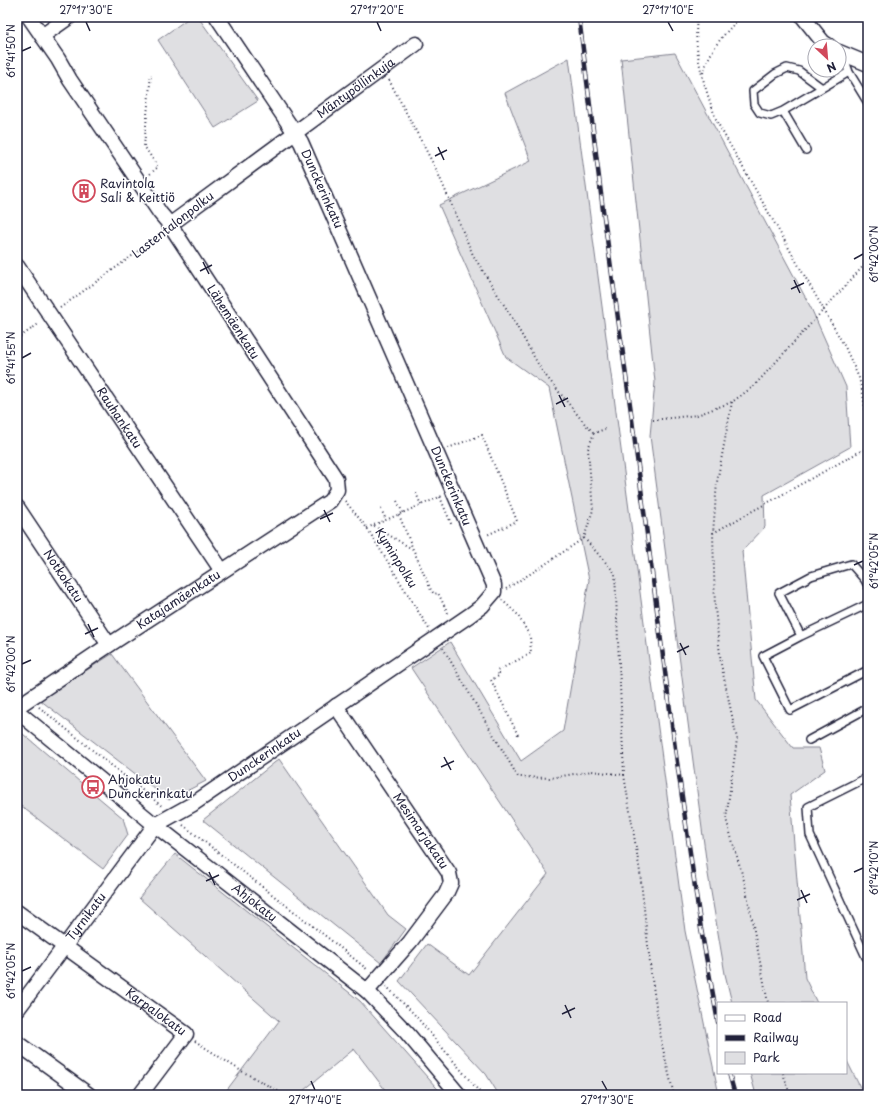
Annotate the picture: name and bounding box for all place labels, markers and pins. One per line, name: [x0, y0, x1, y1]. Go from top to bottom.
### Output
place label: Ravintola Sali & Keittiö: [100, 174, 175, 206]
building icon: Ravintola Sali & Keittiö: [71, 178, 97, 204]
place label: Ahjokatu Dunckerinkatu: [108, 770, 193, 802]
bus stop icon: Ahjokatu Dunckerinkatu: [80, 774, 106, 800]

